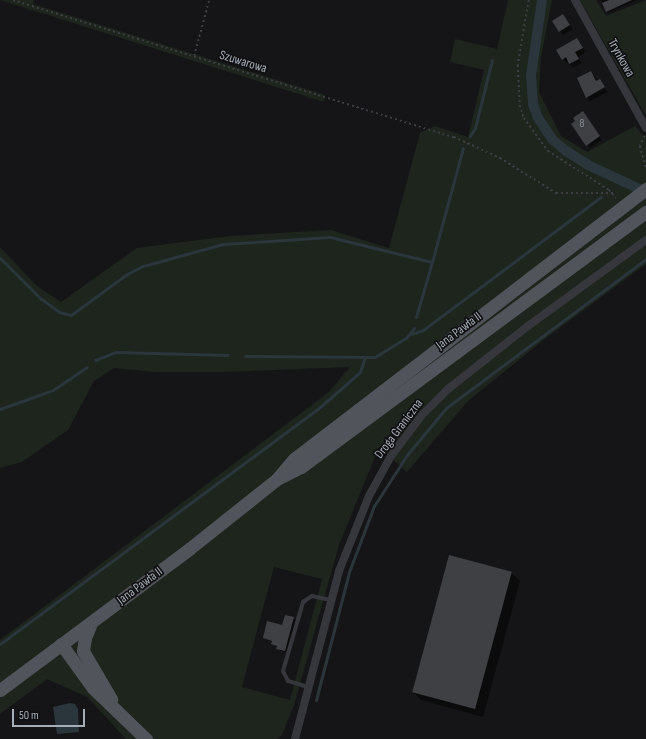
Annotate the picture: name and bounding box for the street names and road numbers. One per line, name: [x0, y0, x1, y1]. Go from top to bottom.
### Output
street label: Trynkowa: [604, 36, 638, 80]
street label: Szuwarowa: [217, 47, 269, 77]
street label: Jana Pawła II: [433, 309, 485, 353]
street label: Droga Graniczna: [371, 396, 427, 462]
street label: Jana Pawła II: [114, 564, 166, 608]

